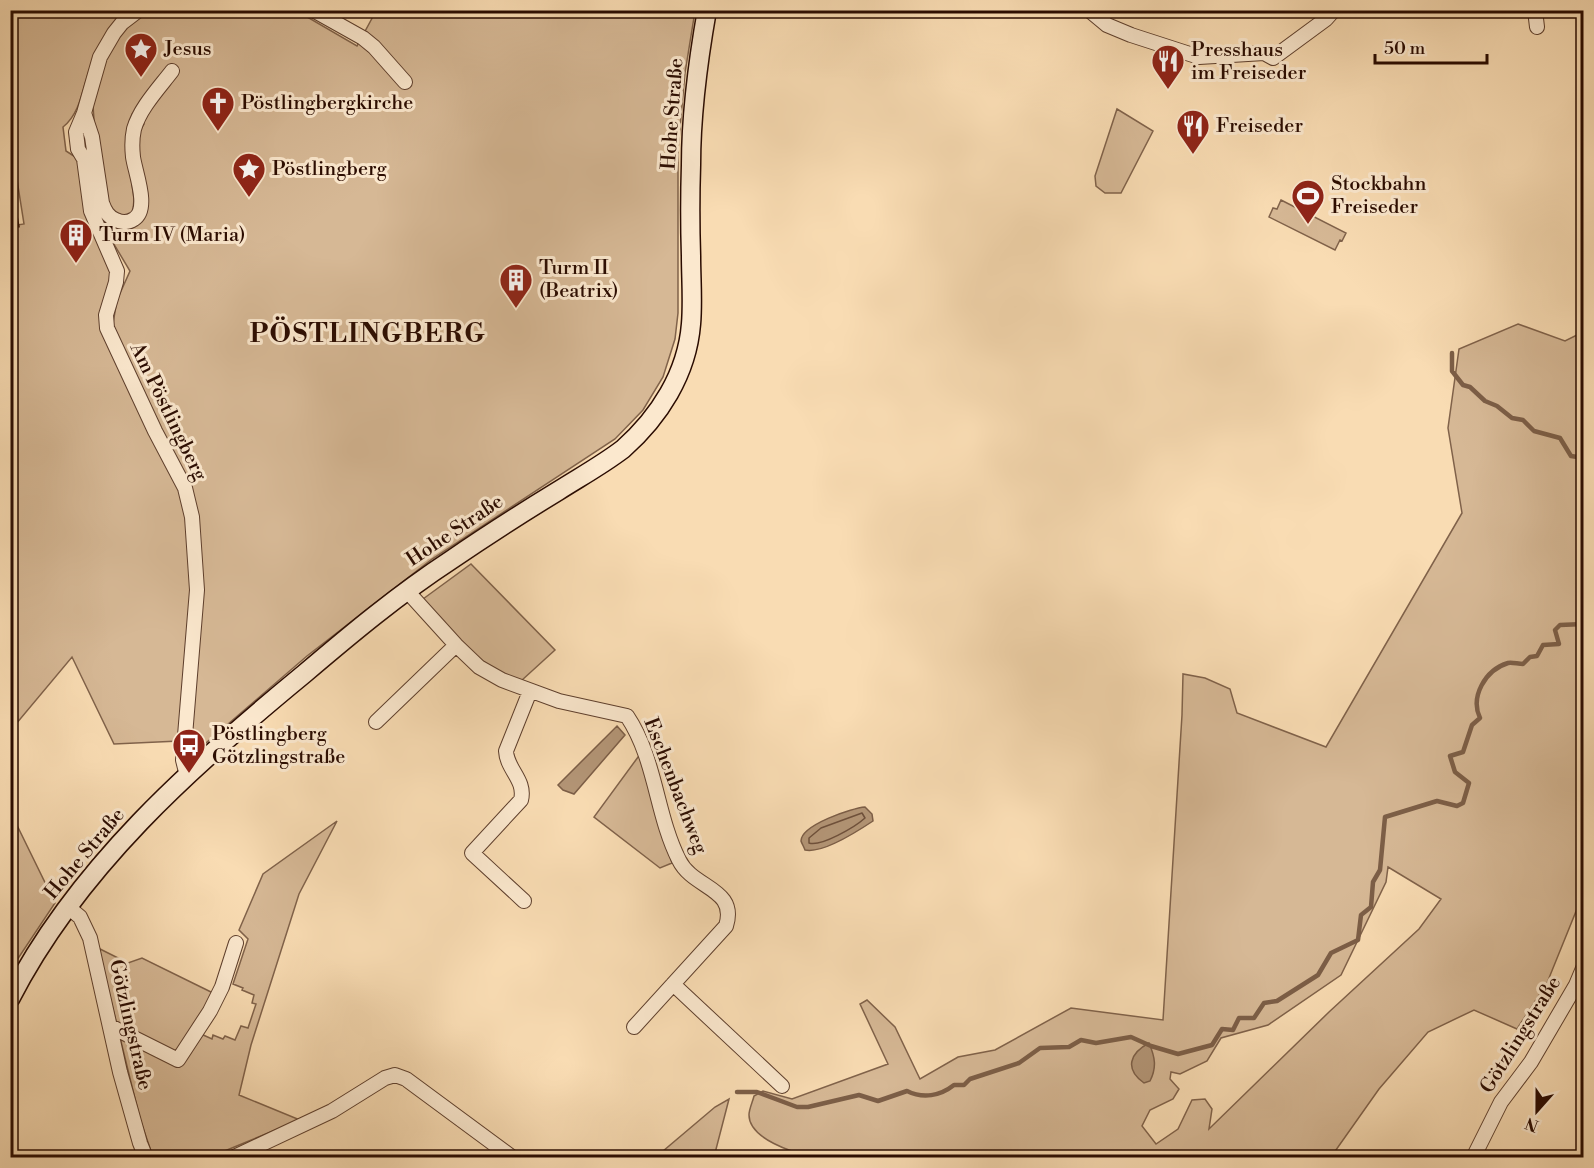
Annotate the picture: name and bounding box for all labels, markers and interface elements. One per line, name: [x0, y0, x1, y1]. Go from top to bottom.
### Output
scale bar: [1375, 27, 1488, 65]
place icon: Jesus: [123, 31, 159, 78]
place label: Jesus: [163, 37, 212, 62]
text: 50 m: [1384, 37, 1426, 60]
place label: Presshaus im Freiseder: [1191, 38, 1307, 86]
restaurant icon: Presshaus im Freiseder: [1150, 43, 1186, 90]
street label: Hohe Straße: [657, 57, 689, 171]
church icon: Pöstlingbergkirche: [200, 85, 236, 132]
place label: Pöstlingbergkirche: [241, 91, 413, 116]
restaurant icon: Freiseder: [1175, 108, 1211, 155]
place label: Freiseder: [1216, 114, 1303, 139]
place icon: Pöstlingberg: [231, 151, 267, 198]
place label: Pöstlingberg: [272, 157, 388, 182]
place label: Stockbahn Freiseder: [1331, 172, 1427, 220]
sports icon: Stockbahn Freiseder: [1290, 178, 1326, 225]
building icon: Turm IV (Maria): [58, 217, 94, 264]
place label: Turm IV (Maria): [99, 223, 245, 248]
place label: Turm II (Beatrix): [539, 256, 618, 304]
building icon: Turm II (Beatrix): [498, 262, 534, 309]
district label: PÖSTLINGBERG: [250, 316, 486, 350]
street label: Am Pöstlingberg: [123, 338, 212, 486]
street label: Hohe Straße: [402, 489, 508, 573]
street label: Eschenbachweg: [638, 714, 713, 858]
place label: Pöstlingberg Götzlingstraße: [212, 722, 345, 770]
bus stop icon: Pöstlingberg Götzlingstraße: [171, 727, 207, 774]
street label: Hohe Straße: [39, 803, 131, 905]
street label: Götzlingstraße: [103, 957, 157, 1093]
street label: Götzlingstraße: [1475, 972, 1567, 1098]
north arrow: [1507, 1081, 1567, 1141]
text: N: [1522, 1112, 1541, 1136]

